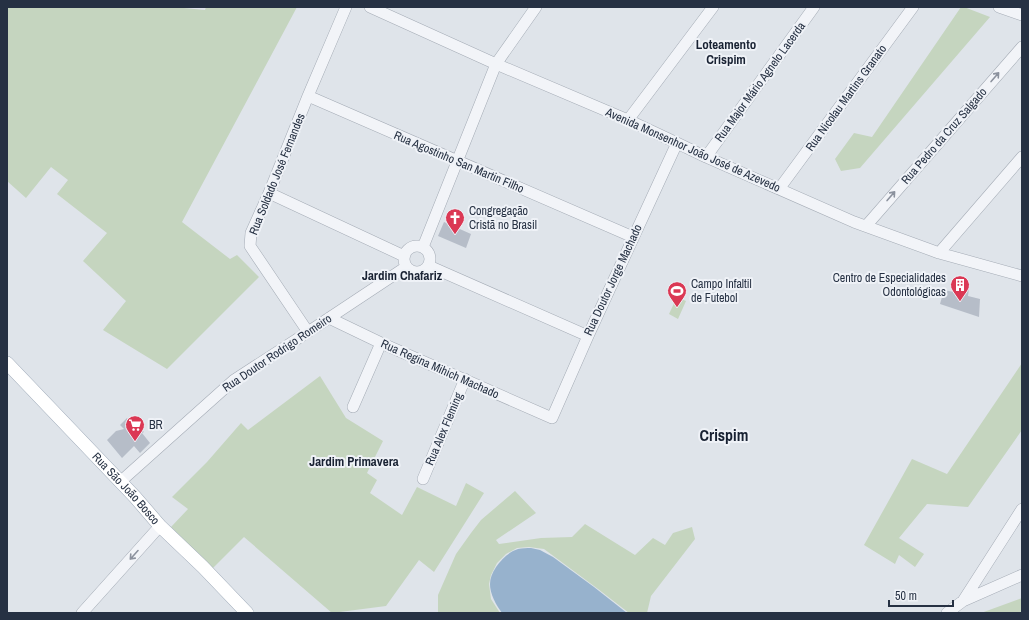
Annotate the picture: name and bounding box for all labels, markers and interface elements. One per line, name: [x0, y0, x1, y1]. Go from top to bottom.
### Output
street label: Rua Major Mário Agnelo Lacerda: [711, 18, 809, 145]
district label: Loteamento Crispim: [696, 36, 756, 68]
street label: Rua Nicolau Martins Granato: [802, 42, 890, 154]
one-way arrow: [991, 72, 1000, 83]
street label: Rua Pedro da Cruz Salgado: [898, 84, 990, 188]
street label: Avenida Monsenhor João José de Azevedo: [602, 104, 783, 196]
street label: Rua Soldado José Fernandes: [245, 111, 309, 237]
street label: Rua Agostinho San Martin Filho: [391, 127, 527, 197]
one-way arrow: [887, 191, 896, 202]
place label: Congregação Cristã no Brasil: [469, 203, 537, 233]
church icon: Congregação Cristã no Brasil: [444, 207, 466, 235]
street label: Rua Doutor Jorge Machado: [580, 222, 646, 338]
district label: Jardim Chafariz: [362, 267, 443, 284]
place label: Centro de Especialidades Odontológicas: [833, 270, 946, 300]
building icon: Centro de Especialidades Odontológicas: [949, 274, 971, 302]
place label: Campo Infaltil de Futebol: [691, 276, 752, 306]
sports icon: Campo Infaltil de Futebol: [666, 280, 688, 308]
street label: Rua Doutor Rodrigo Romeiro: [219, 310, 335, 396]
street label: Rua Regina Mihich Machado: [378, 336, 502, 402]
street label: Rua Alex Fleming: [421, 390, 467, 468]
supermarket icon: BR: [124, 414, 146, 442]
place label: BR: [149, 417, 163, 433]
district label: Crispim: [700, 424, 748, 446]
street label: Rua São João Bosco: [89, 449, 163, 528]
district label: Jardim Primavera: [309, 453, 399, 470]
one-way arrow: [130, 550, 139, 560]
scale bar: [889, 582, 953, 608]
text: 50 m: [895, 588, 917, 604]

